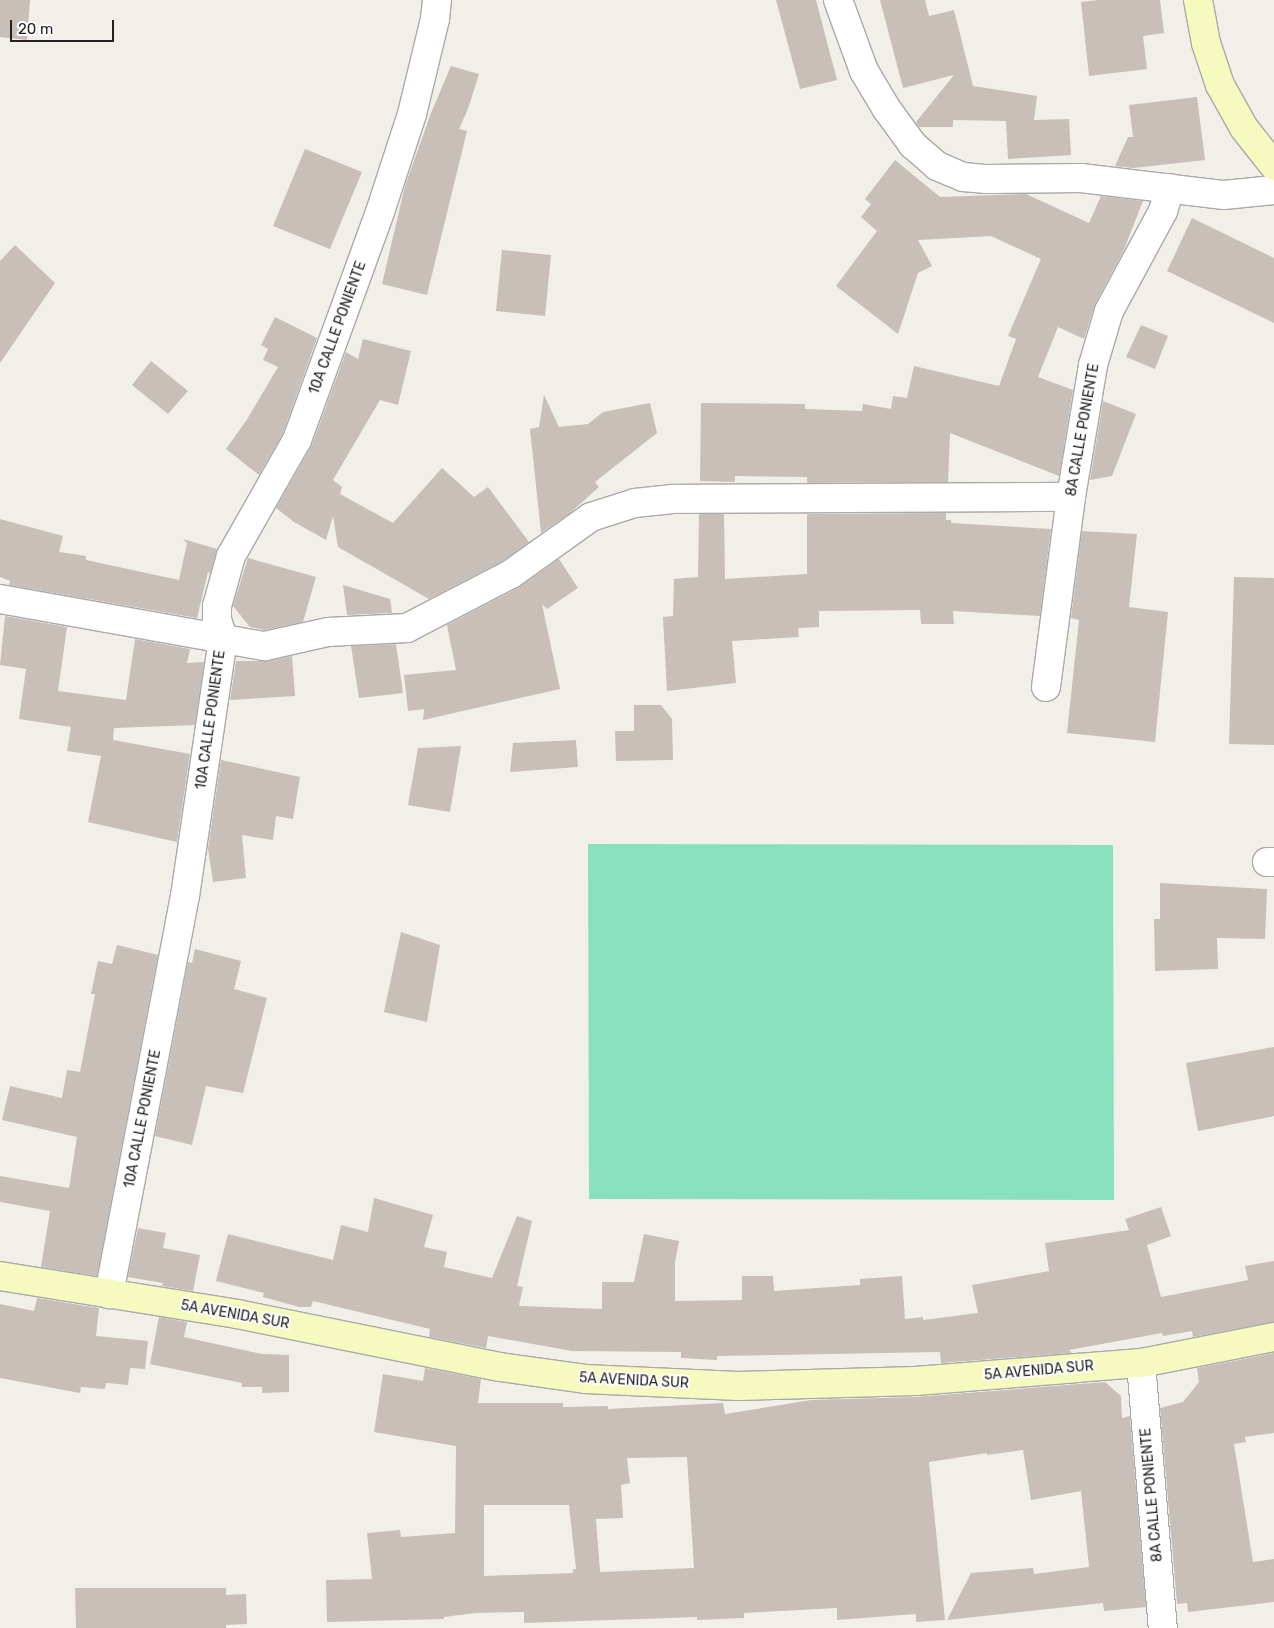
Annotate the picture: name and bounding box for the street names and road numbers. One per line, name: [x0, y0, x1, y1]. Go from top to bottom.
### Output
street label: 10A CALLE PONIENTE: [306, 259, 370, 397]
street label: 8A CALLE PONIENTE: [1063, 362, 1103, 498]
street label: 10A CALLE PONIENTE: [193, 649, 229, 791]
street label: 10A CALLE PONIENTE: [121, 1048, 165, 1190]
street label: 5A AVENIDA SUR: [179, 1297, 291, 1333]
street label: 5A AVENIDA SUR: [983, 1358, 1095, 1384]
street label: 5A AVENIDA SUR: [578, 1370, 690, 1392]
street label: 8A CALLE PONIENTE: [1138, 1427, 1166, 1563]

